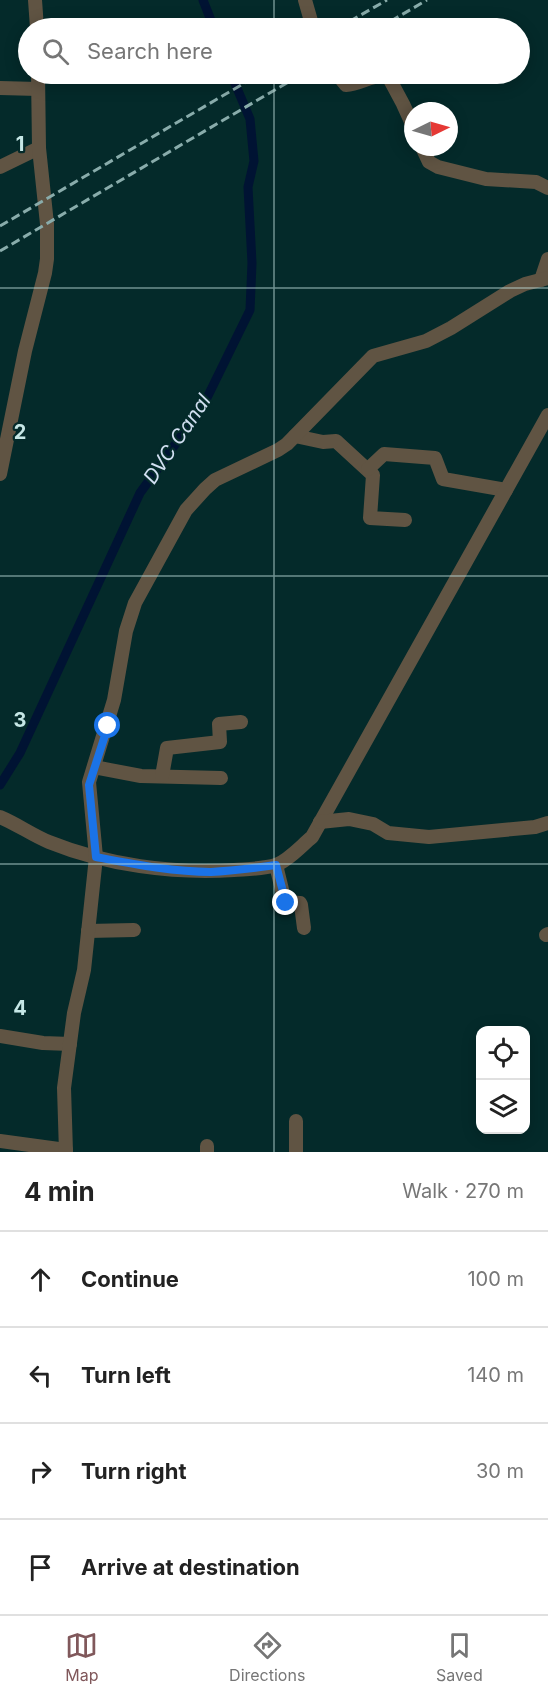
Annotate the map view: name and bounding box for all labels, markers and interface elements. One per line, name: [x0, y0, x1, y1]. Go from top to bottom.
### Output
search box: [18, 18, 530, 84]
icon: search: [39, 35, 72, 68]
text: Search here: [87, 38, 213, 64]
north arrow: [404, 102, 458, 156]
text: 1: [16, 132, 24, 156]
water label: DVC Canal: [138, 389, 216, 488]
text: 2: [14, 420, 26, 444]
text: 3: [14, 708, 26, 732]
route start: [94, 712, 120, 738]
route end: [272, 889, 298, 915]
text: 4: [13, 996, 27, 1020]
map controls: [476, 1026, 530, 1134]
button: locate: [476, 1026, 530, 1080]
button: layers: [476, 1080, 530, 1134]
text: 4 min: [24, 1176, 95, 1207]
text: Walk · 270 m: [402, 1179, 524, 1203]
icon: ahead: [24, 1263, 57, 1296]
text: Continue: [81, 1266, 179, 1292]
text: 100 m: [467, 1267, 524, 1291]
icon: left: [24, 1359, 57, 1392]
text: Turn left: [81, 1362, 171, 1388]
text: 140 m: [467, 1363, 524, 1387]
icon: right: [24, 1455, 57, 1488]
text: Turn right: [81, 1458, 187, 1484]
text: 30 m: [476, 1459, 524, 1483]
icon: arrive: [24, 1551, 57, 1584]
text: Arrive at destination: [81, 1554, 300, 1580]
tab: Map: [65, 1629, 99, 1685]
tab: Directions: [229, 1629, 305, 1685]
tab: Saved: [436, 1629, 483, 1685]

